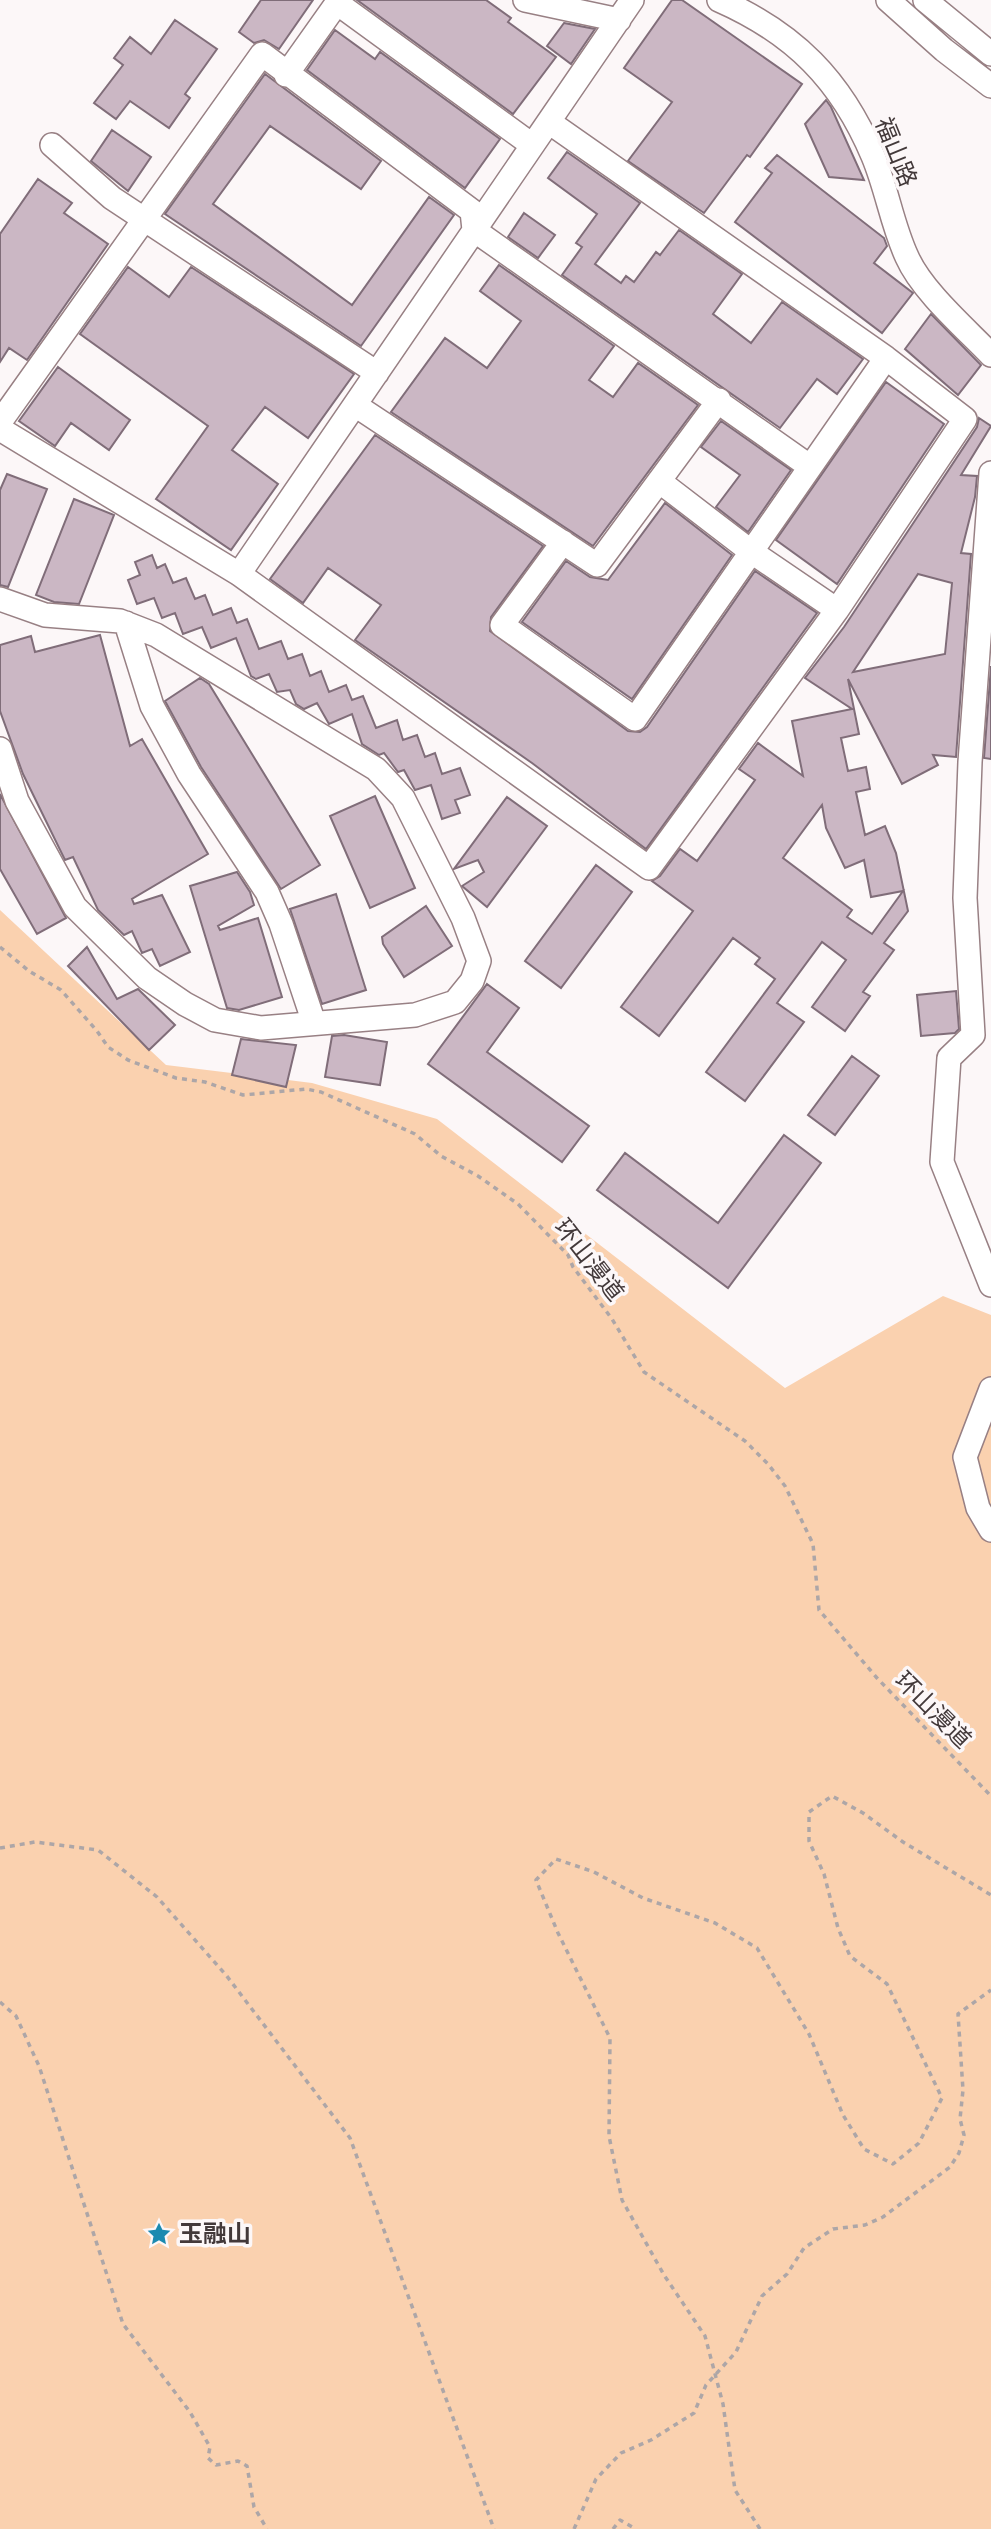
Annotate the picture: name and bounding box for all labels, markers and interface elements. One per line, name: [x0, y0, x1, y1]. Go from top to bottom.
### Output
street label: 福山路: [870, 113, 922, 191]
street label: 环山漫道: [548, 1214, 630, 1306]
street label: 环山漫道: [889, 1666, 977, 1754]
place icon: 玉融山: [145, 2220, 173, 2248]
place label: 玉融山: [179, 2220, 251, 2248]

